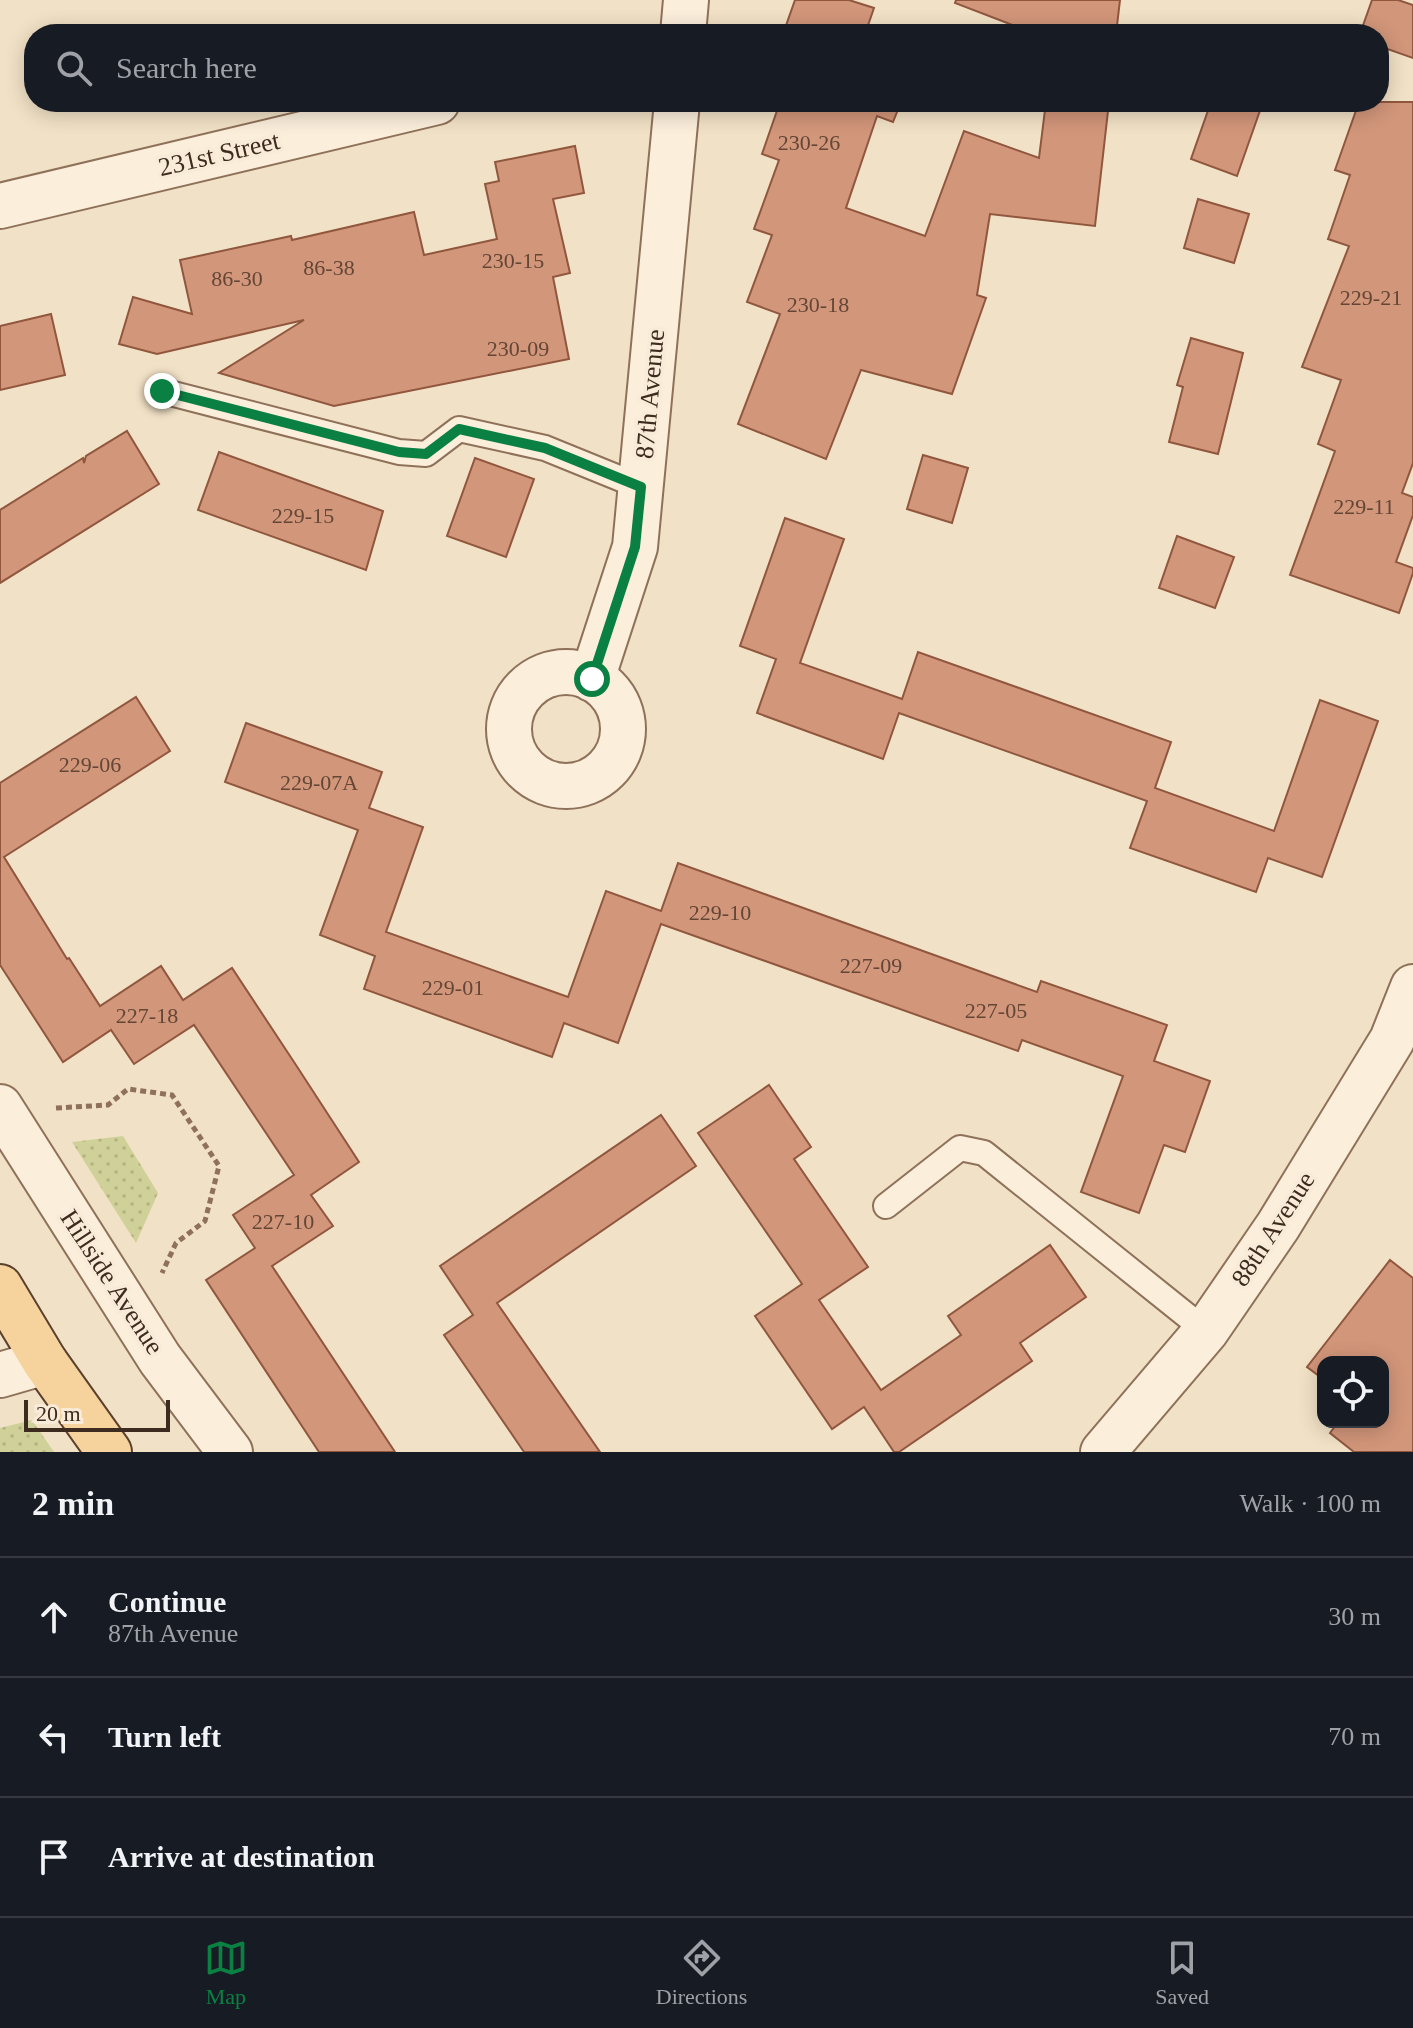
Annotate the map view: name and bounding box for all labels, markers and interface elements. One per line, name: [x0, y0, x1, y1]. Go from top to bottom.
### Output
search box: [24, 24, 1389, 112]
icon: search: [52, 46, 96, 90]
text: Search here: [116, 51, 257, 84]
street label: 231st Street: [156, 126, 283, 182]
house number: 230-26: [778, 130, 840, 155]
house number: 230-15: [482, 248, 544, 273]
house number: 86-38: [303, 255, 355, 280]
house number: 86-30: [211, 266, 263, 291]
house number: 229-21: [1340, 285, 1402, 310]
house number: 230-18: [787, 292, 849, 317]
street label: 87th Avenue: [630, 328, 670, 460]
house number: 230-09: [487, 336, 549, 361]
route end: [144, 373, 180, 409]
house number: 229-11: [1333, 494, 1395, 519]
house number: 229-15: [272, 503, 334, 528]
route start: [574, 661, 610, 697]
house number: 229-06: [59, 752, 121, 777]
house number: 229-07A: [280, 770, 358, 795]
house number: 229-10: [689, 900, 751, 925]
house number: 227-09: [840, 953, 902, 978]
house number: 229-01: [422, 975, 484, 1000]
house number: 227-05: [965, 998, 1027, 1023]
house number: 227-18: [116, 1003, 178, 1028]
street label: 88th Avenue: [1225, 1166, 1321, 1292]
street label: Hillside Avenue: [55, 1204, 169, 1360]
house number: 227-10: [252, 1209, 314, 1234]
map controls: [1317, 1356, 1389, 1428]
button: locate: [1317, 1356, 1389, 1428]
scale bar: [24, 1396, 170, 1432]
text: 20 m: [36, 1401, 81, 1426]
text: 2 min: [32, 1485, 114, 1522]
text: Walk · 100 m: [1239, 1489, 1381, 1518]
text: Continue: [108, 1585, 226, 1618]
icon: ahead: [32, 1595, 76, 1639]
text: 30 m: [1328, 1602, 1381, 1631]
text: 87th Avenue: [108, 1619, 238, 1648]
icon: left: [32, 1715, 76, 1759]
text: Turn left: [108, 1720, 221, 1753]
text: 70 m: [1328, 1722, 1381, 1751]
icon: arrive: [32, 1835, 76, 1879]
text: Arrive at destination: [108, 1840, 375, 1873]
tab: Map: [204, 1936, 248, 2010]
tab: Directions: [656, 1936, 747, 2010]
tab: Saved: [1155, 1936, 1209, 2010]

